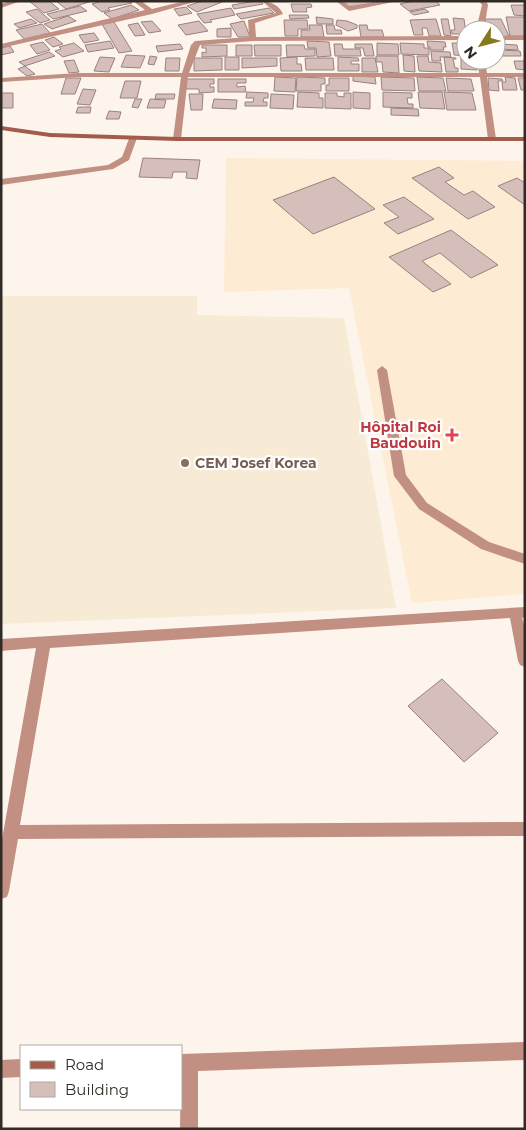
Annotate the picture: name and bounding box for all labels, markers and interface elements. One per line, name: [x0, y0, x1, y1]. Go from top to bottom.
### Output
north arrow: [456, 20, 506, 70]
text: N: [460, 43, 481, 63]
place label: Hôpital Roi Baudouin: [360, 418, 441, 452]
marker: Hôpital Roi Baudouin: [445, 428, 459, 442]
place label: CEM Josef Korea: [195, 454, 317, 472]
marker: CEM Josef Korea: [179, 457, 191, 469]
legend: [20, 1045, 182, 1110]
text: Road: [65, 1055, 104, 1074]
text: Building: [65, 1080, 129, 1099]

